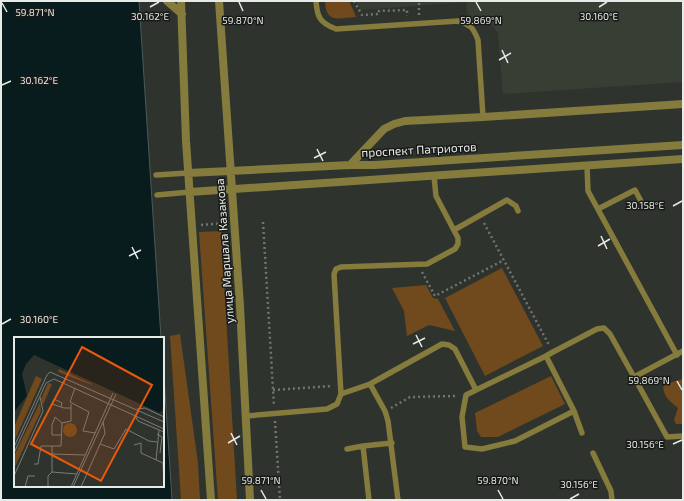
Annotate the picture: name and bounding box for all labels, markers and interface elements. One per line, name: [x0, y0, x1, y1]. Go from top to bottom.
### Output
text: 59.871°N: [15, 6, 55, 18]
text: 30.162°E: [131, 10, 169, 22]
text: 30.160°E: [580, 10, 619, 22]
text: 59.870°N: [222, 14, 264, 26]
text: 59.869°N: [460, 14, 502, 26]
text: 30.162°E: [20, 74, 58, 86]
street label: проспект Патриотов: [361, 139, 477, 159]
street label: улица Маршала Казакова: [212, 178, 237, 324]
text: 30.158°E: [626, 199, 664, 211]
text: 30.160°E: [20, 313, 59, 325]
inset map: [14, 337, 164, 487]
text: 59.869°N: [628, 374, 670, 386]
text: 30.156°E: [626, 438, 664, 450]
text: 59.871°N: [241, 474, 281, 486]
text: 59.870°N: [477, 474, 519, 486]
text: 30.156°E: [560, 478, 598, 490]

